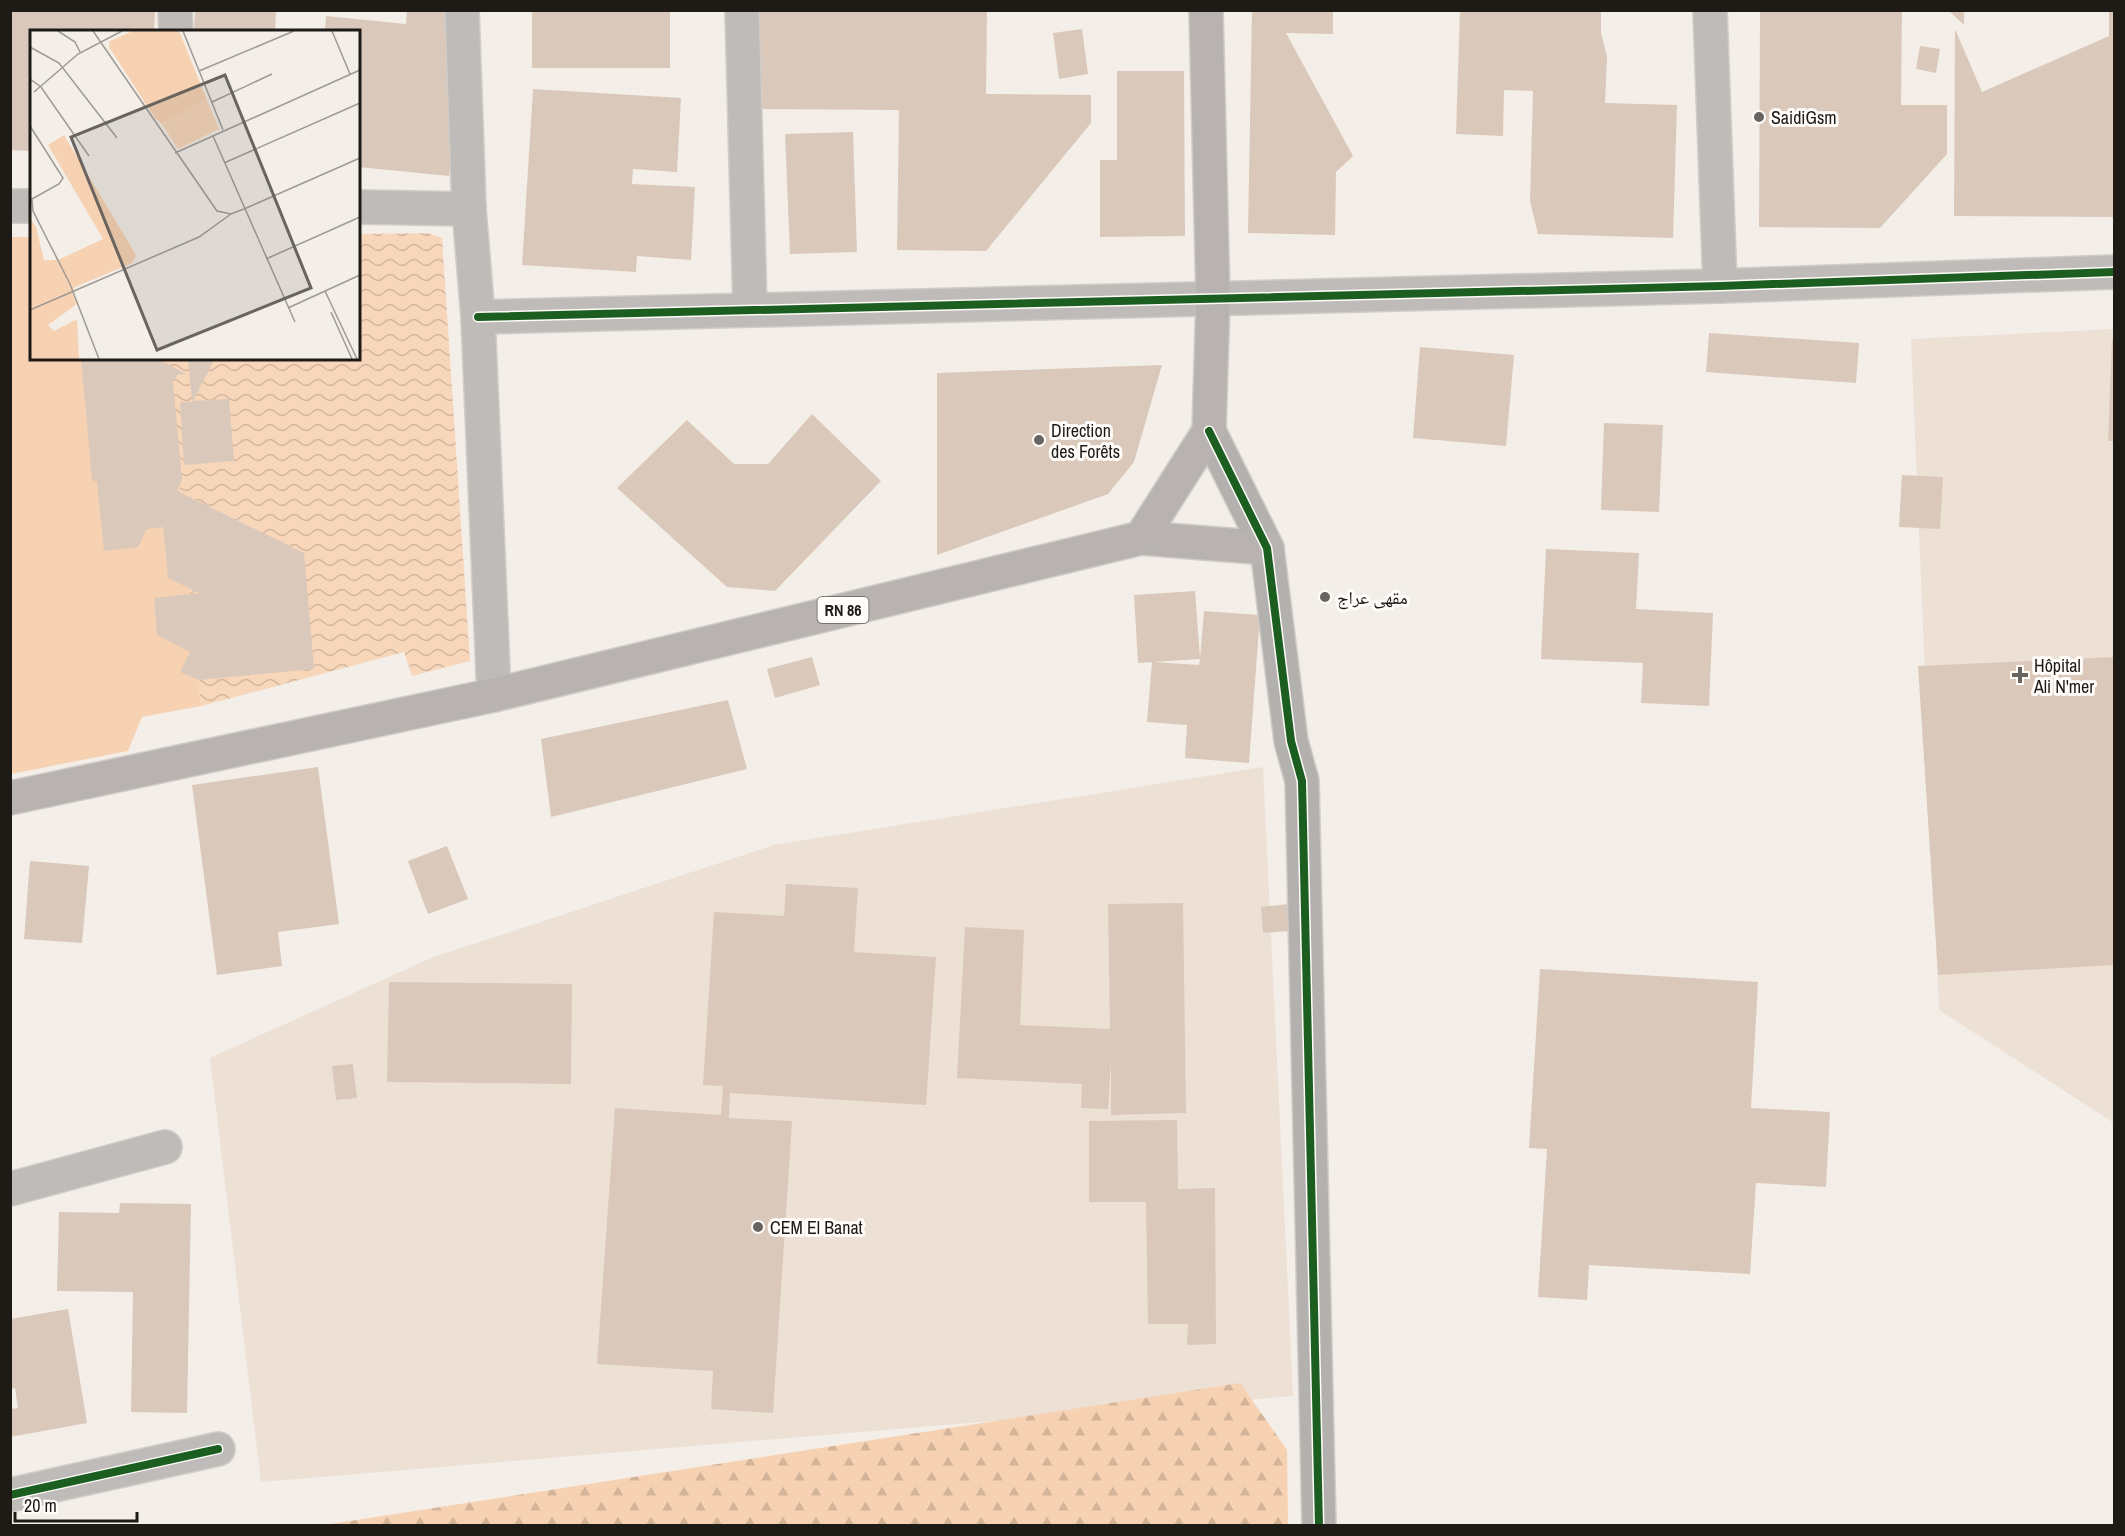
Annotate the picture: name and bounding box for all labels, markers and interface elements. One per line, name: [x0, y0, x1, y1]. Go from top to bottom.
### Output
inset map: [30, 30, 360, 360]
place label: SaidiGsm: [1771, 105, 1837, 130]
marker: SaidiGsm: [1752, 110, 1766, 124]
place label: Direction des Forêts: [1051, 418, 1120, 464]
marker: Direction des Forêts: [1032, 433, 1046, 447]
place label: مقهى عراج: [1337, 585, 1408, 610]
marker: مقهى عراج: [1318, 590, 1332, 604]
road number: RN 86: [818, 597, 868, 623]
place label: Hôpital Ali N'mer: [2033, 653, 2094, 699]
marker: Hôpital Ali N'mer: [2011, 666, 2029, 684]
place label: CEM El Banat: [770, 1215, 863, 1240]
marker: CEM El Banat: [751, 1220, 765, 1234]
scale bar: [15, 1485, 136, 1523]
text: 20 m: [24, 1493, 57, 1518]

